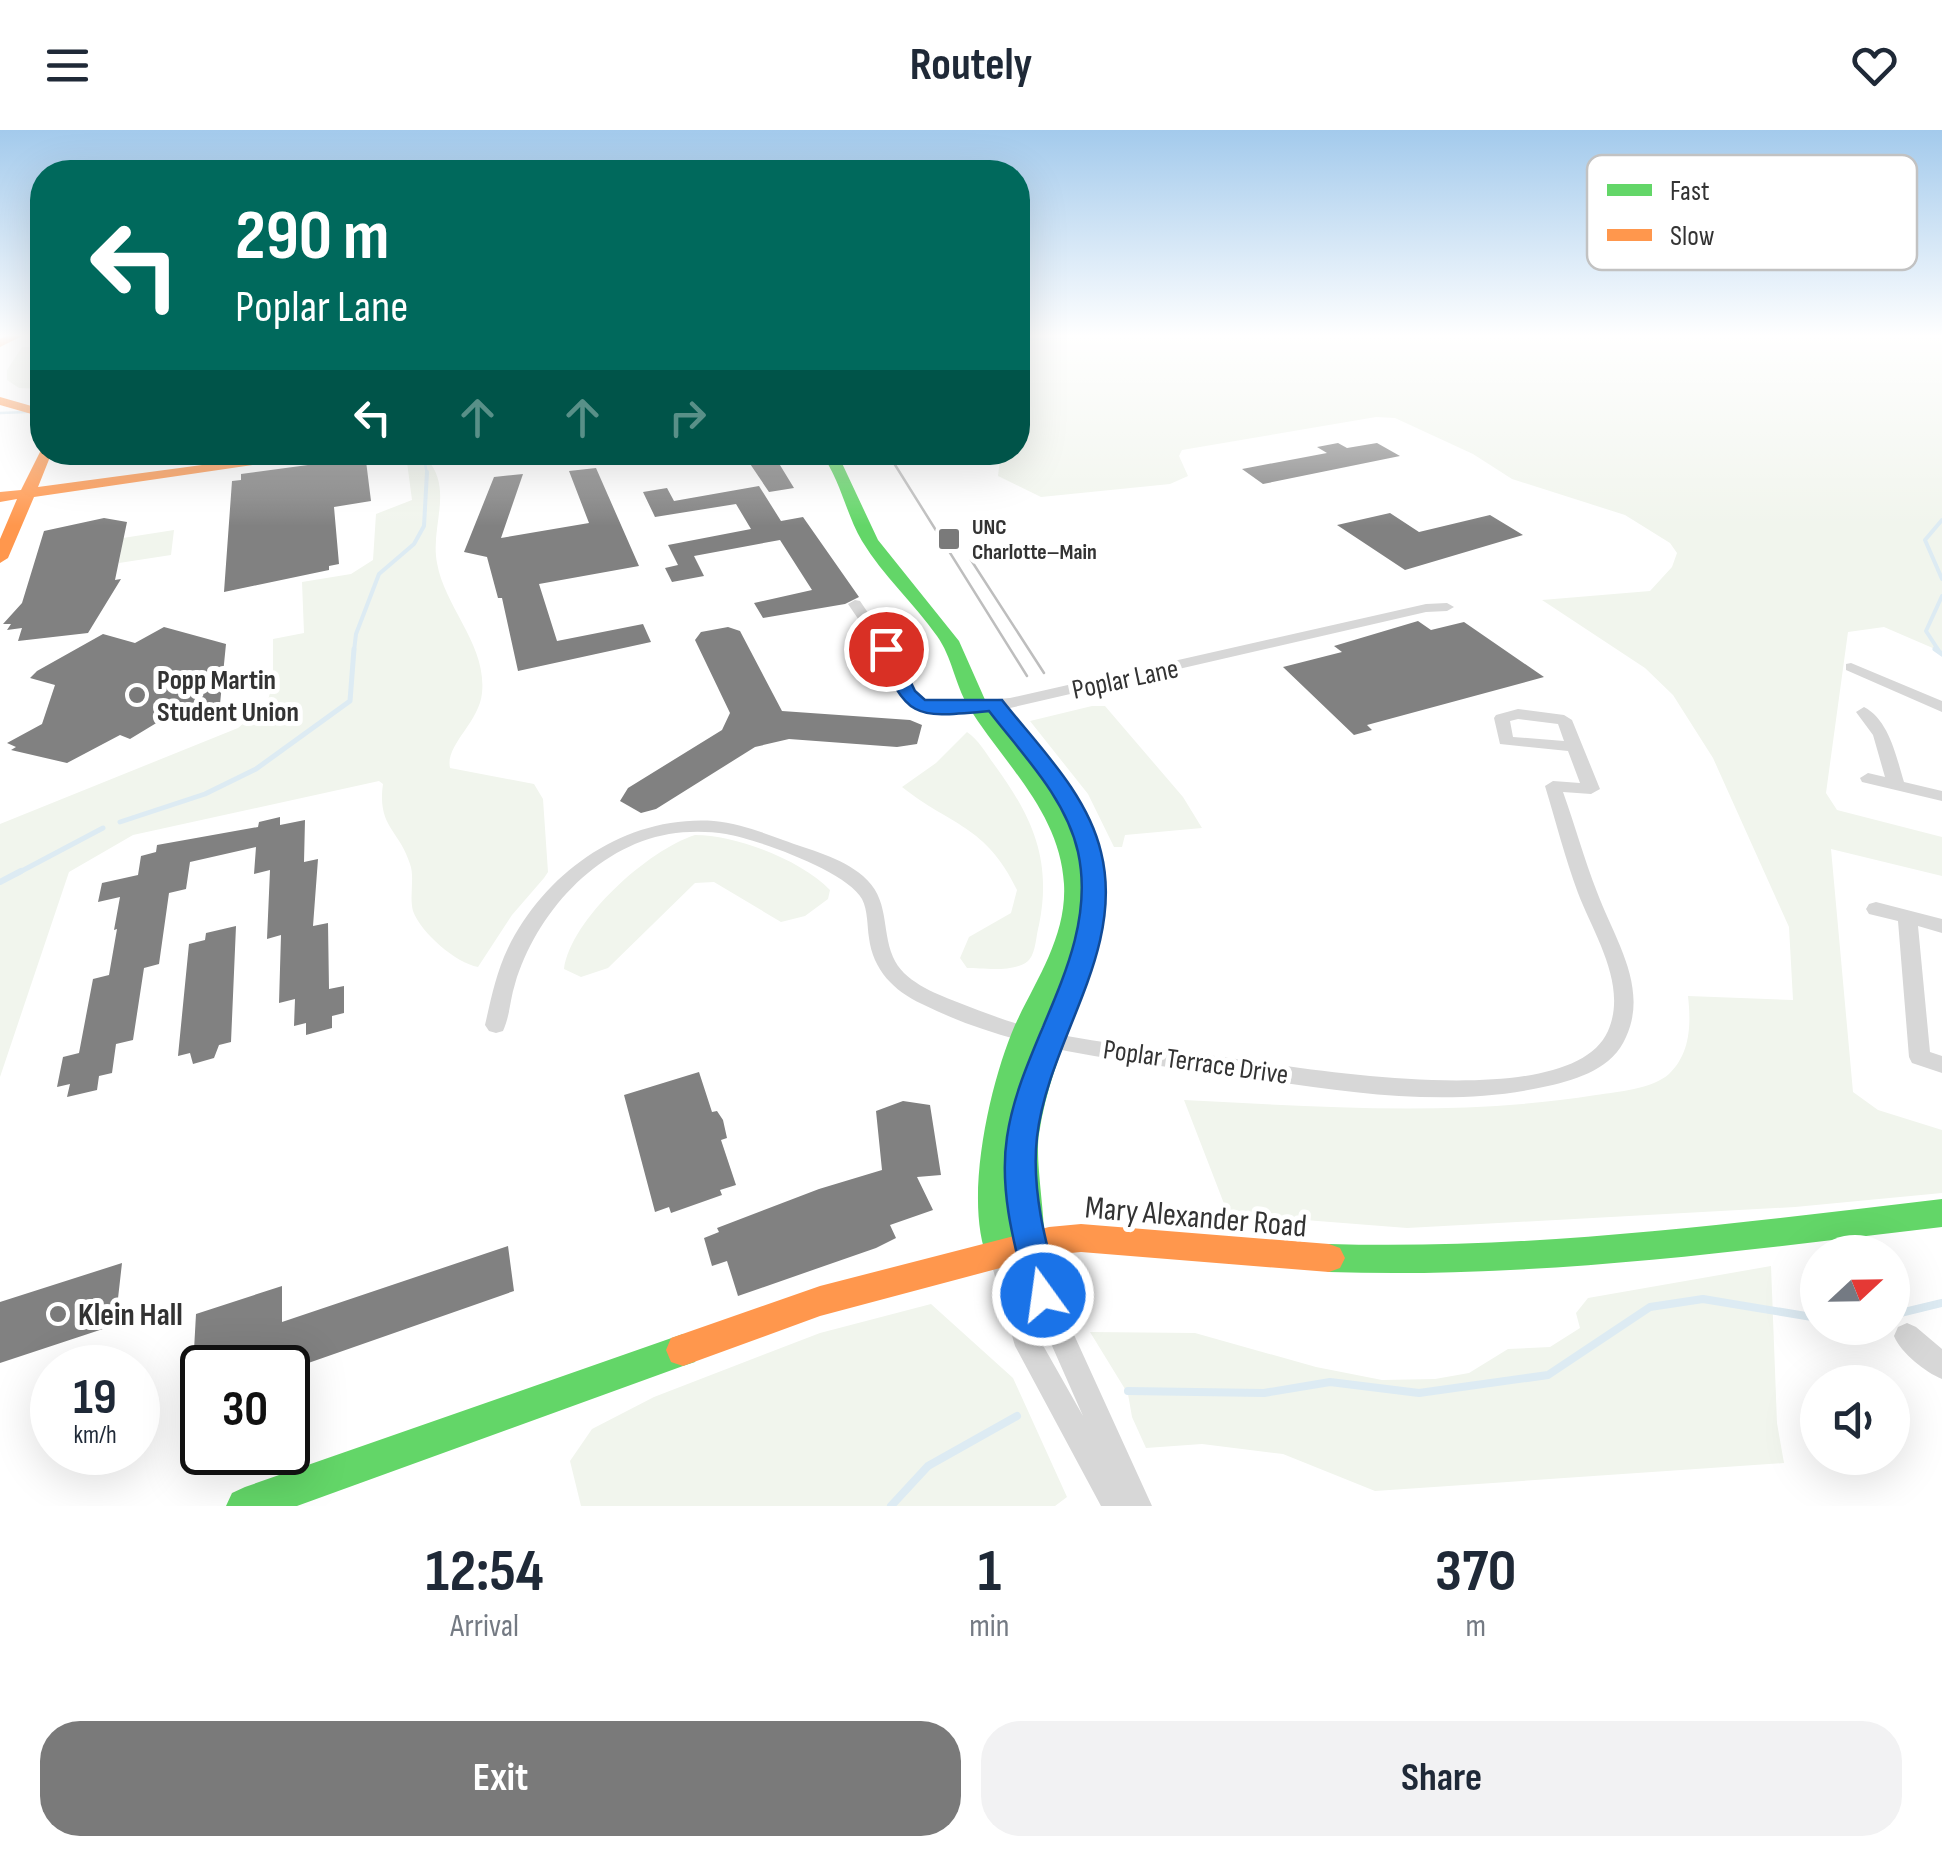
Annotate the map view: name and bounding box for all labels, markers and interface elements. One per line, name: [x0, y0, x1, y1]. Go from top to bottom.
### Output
icon: menu: [40, 38, 95, 93]
text: Routely: [910, 38, 1032, 93]
icon: heart: [1847, 38, 1902, 93]
legend: [1587, 155, 1917, 270]
text: Fast: [1670, 175, 1709, 208]
text: 290 m: [235, 195, 390, 279]
icon: left: [70, 200, 200, 330]
text: Slow: [1670, 220, 1715, 253]
text: Poplar Lane: [235, 280, 408, 335]
icon: left: [345, 390, 400, 445]
icon: ahead: [450, 390, 505, 445]
icon: ahead: [555, 390, 610, 445]
icon: right: [660, 390, 715, 445]
place label: UNC Charlotte–Main: [972, 514, 1097, 566]
marker: UNC Charlotte–Main: [936, 526, 962, 552]
pin: [844, 607, 929, 692]
icon: arrive: [859, 622, 914, 677]
street label: Poplar Lane: [1069, 652, 1182, 707]
place label: Popp Martin Student Union: [157, 664, 299, 729]
marker: Popp Martin Student Union: [126, 684, 148, 706]
street label: Poplar Terrace Drive: [1101, 1033, 1290, 1092]
street label: Mary Alexander Road: [1083, 1188, 1308, 1247]
north arrow: [1800, 1235, 1910, 1345]
map controls: [1800, 1235, 1910, 1475]
position arrow: [991, 1243, 1095, 1347]
place label: Klein Hall: [78, 1296, 183, 1335]
marker: Klein Hall: [47, 1303, 69, 1325]
speed limit sign: 30: [180, 1345, 310, 1475]
button: sound: [1800, 1365, 1910, 1475]
text: 19: [73, 1368, 117, 1428]
text: km/h: [73, 1420, 117, 1451]
text: 12:54: [426, 1536, 544, 1608]
text: 1: [978, 1536, 1001, 1608]
text: 370: [1435, 1536, 1516, 1608]
text: Arrival: [450, 1607, 519, 1646]
text: min: [969, 1607, 1010, 1646]
text: m: [1465, 1607, 1486, 1646]
button: Exit: [40, 1721, 961, 1836]
button: Share: [981, 1721, 1902, 1836]

